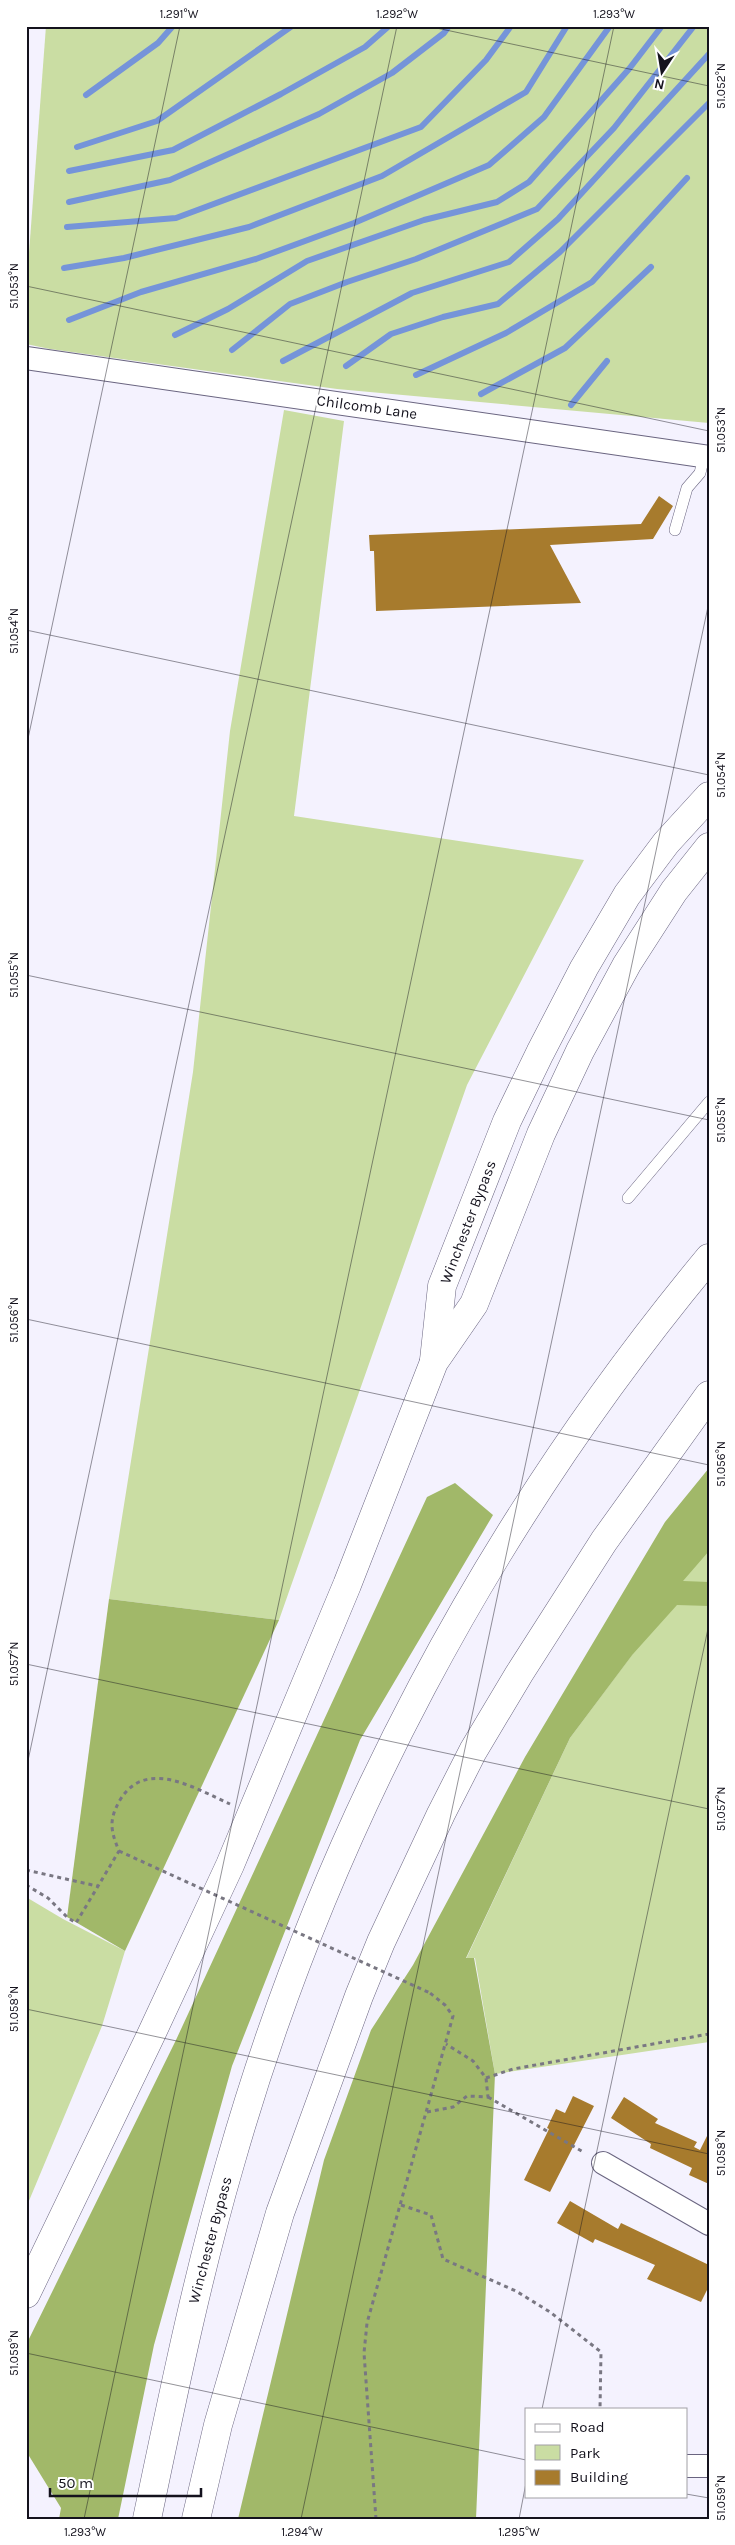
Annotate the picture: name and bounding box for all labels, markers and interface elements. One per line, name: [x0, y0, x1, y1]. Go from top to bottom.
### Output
text: 1.291°W: [160, 7, 199, 21]
text: 1.292°W: [376, 7, 418, 21]
text: 1.293°W: [593, 7, 635, 21]
north arrow: [638, 48, 688, 98]
text: 51.052°N: [714, 63, 728, 109]
text: N: [653, 75, 666, 94]
text: 51.053°N: [7, 263, 21, 309]
street label: Chilcomb Lane: [316, 391, 418, 423]
text: 51.053°N: [714, 407, 728, 453]
text: 51.054°N: [7, 608, 21, 654]
text: 51.054°N: [714, 752, 728, 798]
text: 51.055°N: [7, 952, 21, 998]
text: 51.055°N: [714, 1097, 728, 1143]
street label: Winchester Bypass: [436, 1158, 500, 1286]
text: 51.056°N: [7, 1297, 21, 1343]
text: 51.056°N: [714, 1441, 728, 1487]
text: 51.057°N: [7, 1642, 21, 1686]
text: 51.057°N: [714, 1787, 728, 1831]
text: 51.058°N: [7, 1986, 21, 2032]
text: 51.058°N: [714, 2130, 728, 2176]
street label: Winchester Bypass: [184, 2175, 236, 2305]
text: 51.059°N: [7, 2330, 21, 2376]
legend: [525, 2408, 688, 2498]
text: Road: [570, 2418, 605, 2436]
text: Park: [570, 2444, 600, 2462]
scale bar: [50, 2465, 201, 2497]
text: Building: [570, 2468, 628, 2486]
text: 50 m: [58, 2474, 93, 2492]
text: 51.059°N: [714, 2475, 728, 2521]
text: 1.293°W: [64, 2525, 106, 2539]
text: 1.294°W: [281, 2525, 323, 2539]
text: 1.295°W: [498, 2525, 540, 2539]

